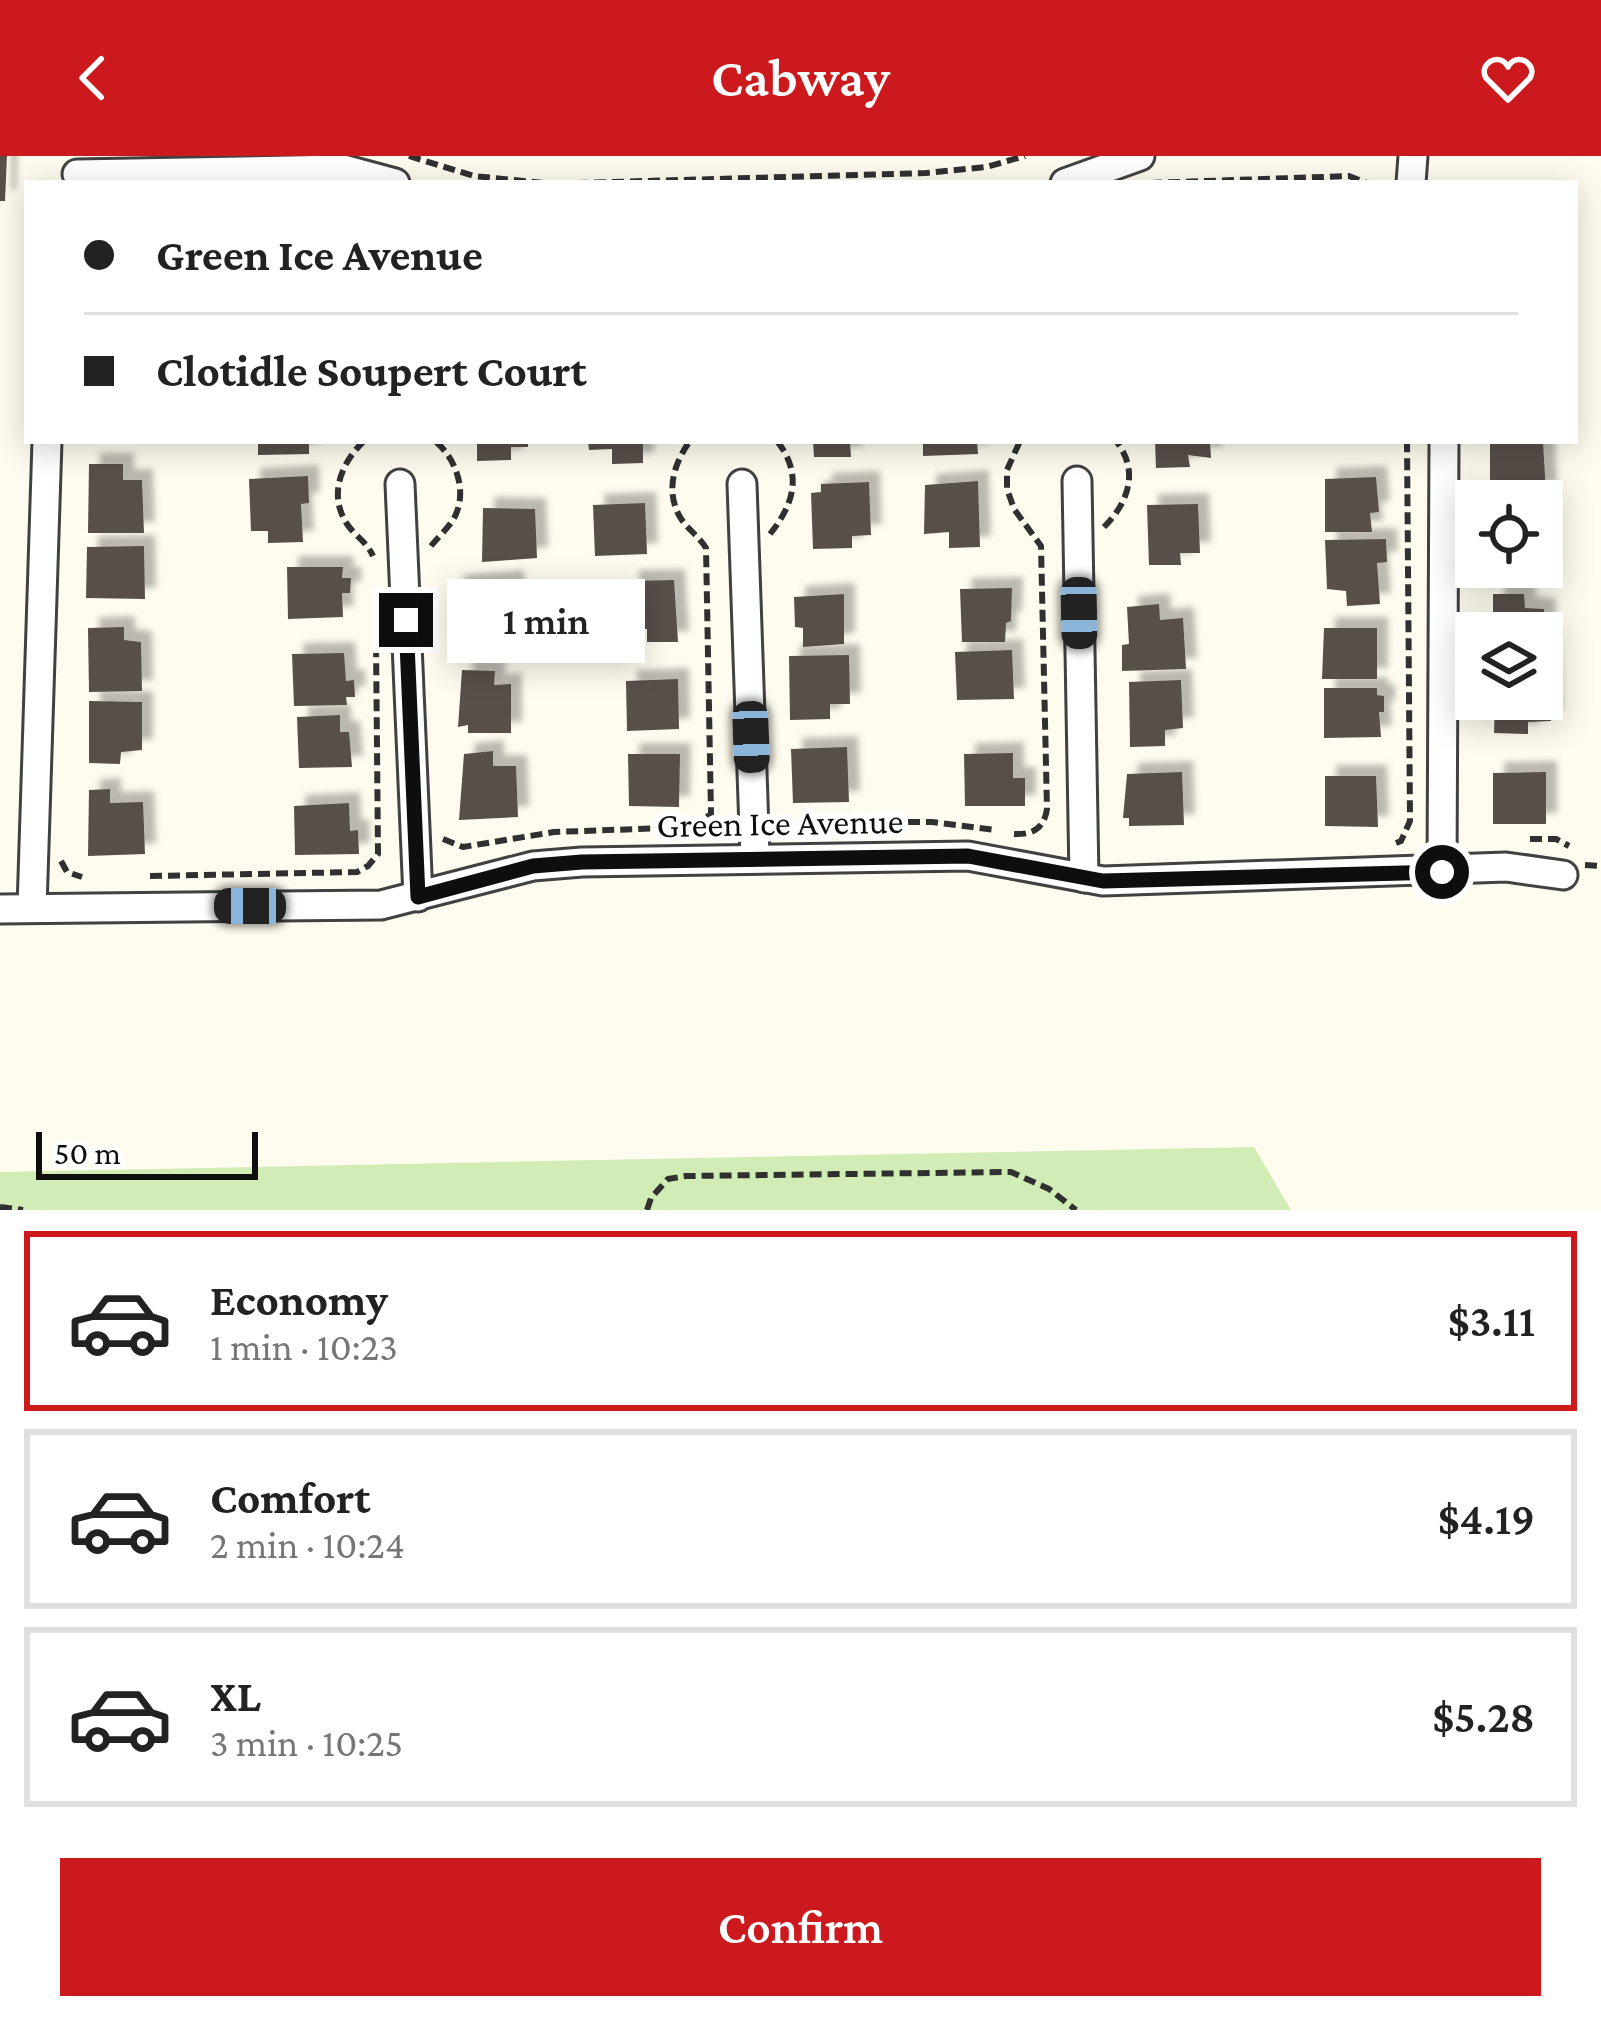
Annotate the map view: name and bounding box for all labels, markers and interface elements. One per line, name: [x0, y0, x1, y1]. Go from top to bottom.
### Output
icon: back: [60, 45, 126, 111]
icon: heart: [1475, 45, 1541, 111]
text: Cabway: [711, 48, 890, 108]
text: Green Ice Avenue: [156, 230, 483, 280]
text: Clotidle Soupert Court: [156, 346, 587, 396]
map controls: [1455, 480, 1563, 720]
button: locate: [1455, 480, 1563, 588]
car: [1060, 577, 1098, 649]
callout: 1 min: [448, 578, 646, 662]
route end: [379, 593, 433, 647]
text: 1 min: [503, 599, 589, 642]
button: layers: [1455, 612, 1563, 720]
car: [732, 700, 770, 774]
street label: Green Ice Avenue: [656, 801, 904, 845]
route start: [1415, 845, 1469, 899]
car: [214, 888, 286, 924]
scale bar: [36, 1126, 258, 1179]
text: 50 m: [54, 1134, 121, 1171]
icon: car: [66, 1267, 174, 1375]
text: Economy: [210, 1275, 388, 1325]
text: $3.11: [1448, 1296, 1535, 1346]
text: 1 min · 10:23: [210, 1325, 398, 1368]
icon: car: [66, 1465, 174, 1573]
text: Comfort: [210, 1473, 371, 1523]
text: $4.19: [1438, 1494, 1535, 1544]
text: 2 min · 10:24: [210, 1523, 405, 1566]
icon: car: [66, 1663, 174, 1771]
text: XL: [210, 1671, 261, 1721]
text: $5.28: [1432, 1692, 1535, 1742]
text: 3 min · 10:25: [210, 1721, 403, 1764]
button: Confirm: [60, 1858, 1541, 1996]

